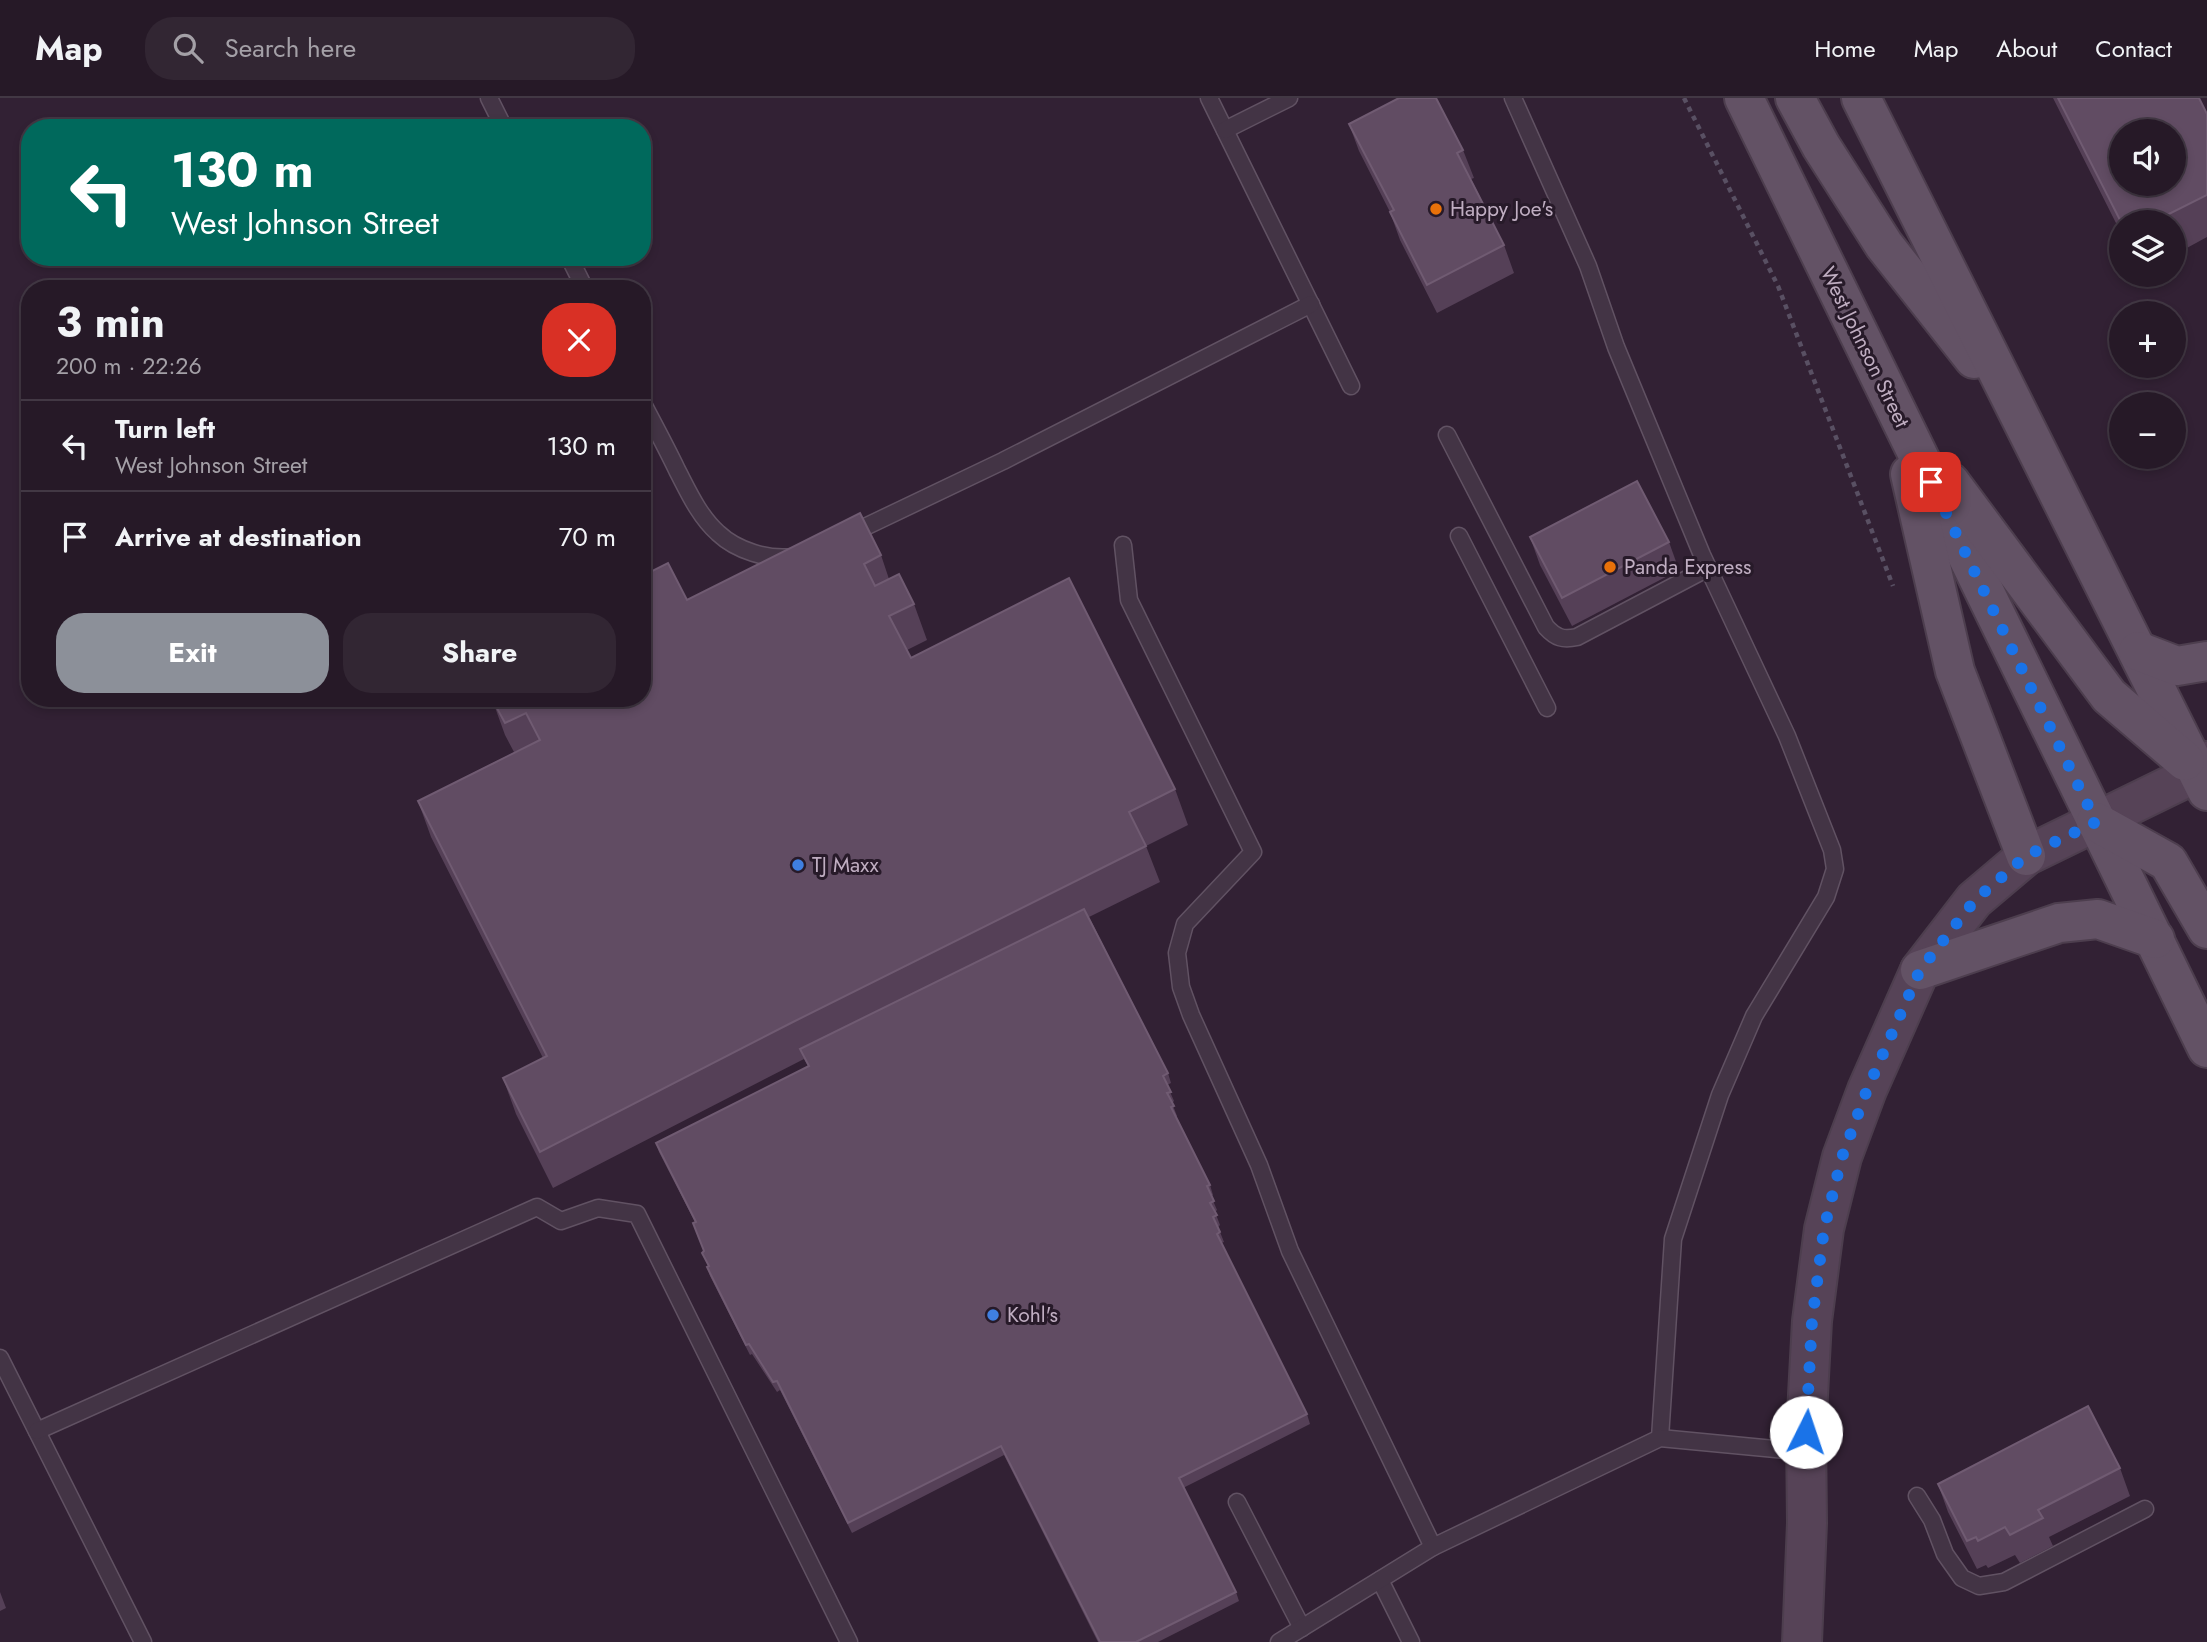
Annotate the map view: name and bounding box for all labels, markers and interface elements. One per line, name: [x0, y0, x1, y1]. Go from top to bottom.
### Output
search box: [145, 17, 635, 80]
text: Map: [35, 25, 103, 72]
icon: search: [169, 29, 207, 67]
text: Search here: [225, 29, 356, 67]
text: Home: [1814, 31, 1876, 66]
text: Map: [1914, 31, 1958, 66]
text: About: [1996, 31, 2057, 66]
text: Contact: [2095, 31, 2172, 66]
map controls: [2109, 119, 2186, 469]
button: sound: [2109, 119, 2186, 196]
text: 130 m: [171, 135, 314, 205]
icon: left: [56, 147, 147, 238]
place label: Happy Joe's: [1450, 194, 1553, 224]
text: West Johnson Street: [171, 200, 439, 246]
marker: Happy Joe's: [1428, 201, 1444, 217]
button: layers: [2109, 210, 2186, 287]
street label: West Johnson Street: [1813, 261, 1917, 433]
text: 3 min: [56, 292, 165, 353]
button: +: [2109, 301, 2186, 378]
button: close: [542, 303, 616, 377]
text: 200 m · 22:26: [56, 349, 202, 383]
button: −: [2109, 392, 2186, 469]
text: Turn left: [115, 410, 215, 448]
icon: left: [56, 427, 94, 465]
text: 130 m: [546, 427, 616, 465]
text: West Johnson Street: [115, 448, 307, 482]
pin: [1901, 452, 1961, 512]
icon: arrive: [1912, 463, 1950, 501]
icon: arrive: [56, 518, 94, 556]
text: Arrive at destination: [115, 518, 362, 556]
text: 70 m: [559, 518, 616, 556]
place label: Panda Express: [1624, 552, 1751, 582]
marker: Panda Express: [1602, 559, 1618, 575]
button: Exit: [56, 613, 329, 693]
button: Share: [343, 613, 616, 693]
place label: TJ Maxx: [812, 850, 879, 880]
marker: TJ Maxx: [790, 857, 806, 873]
place label: Kohl's: [1007, 1300, 1058, 1330]
marker: Kohl's: [985, 1307, 1001, 1323]
position arrow: [1769, 1395, 1843, 1469]

